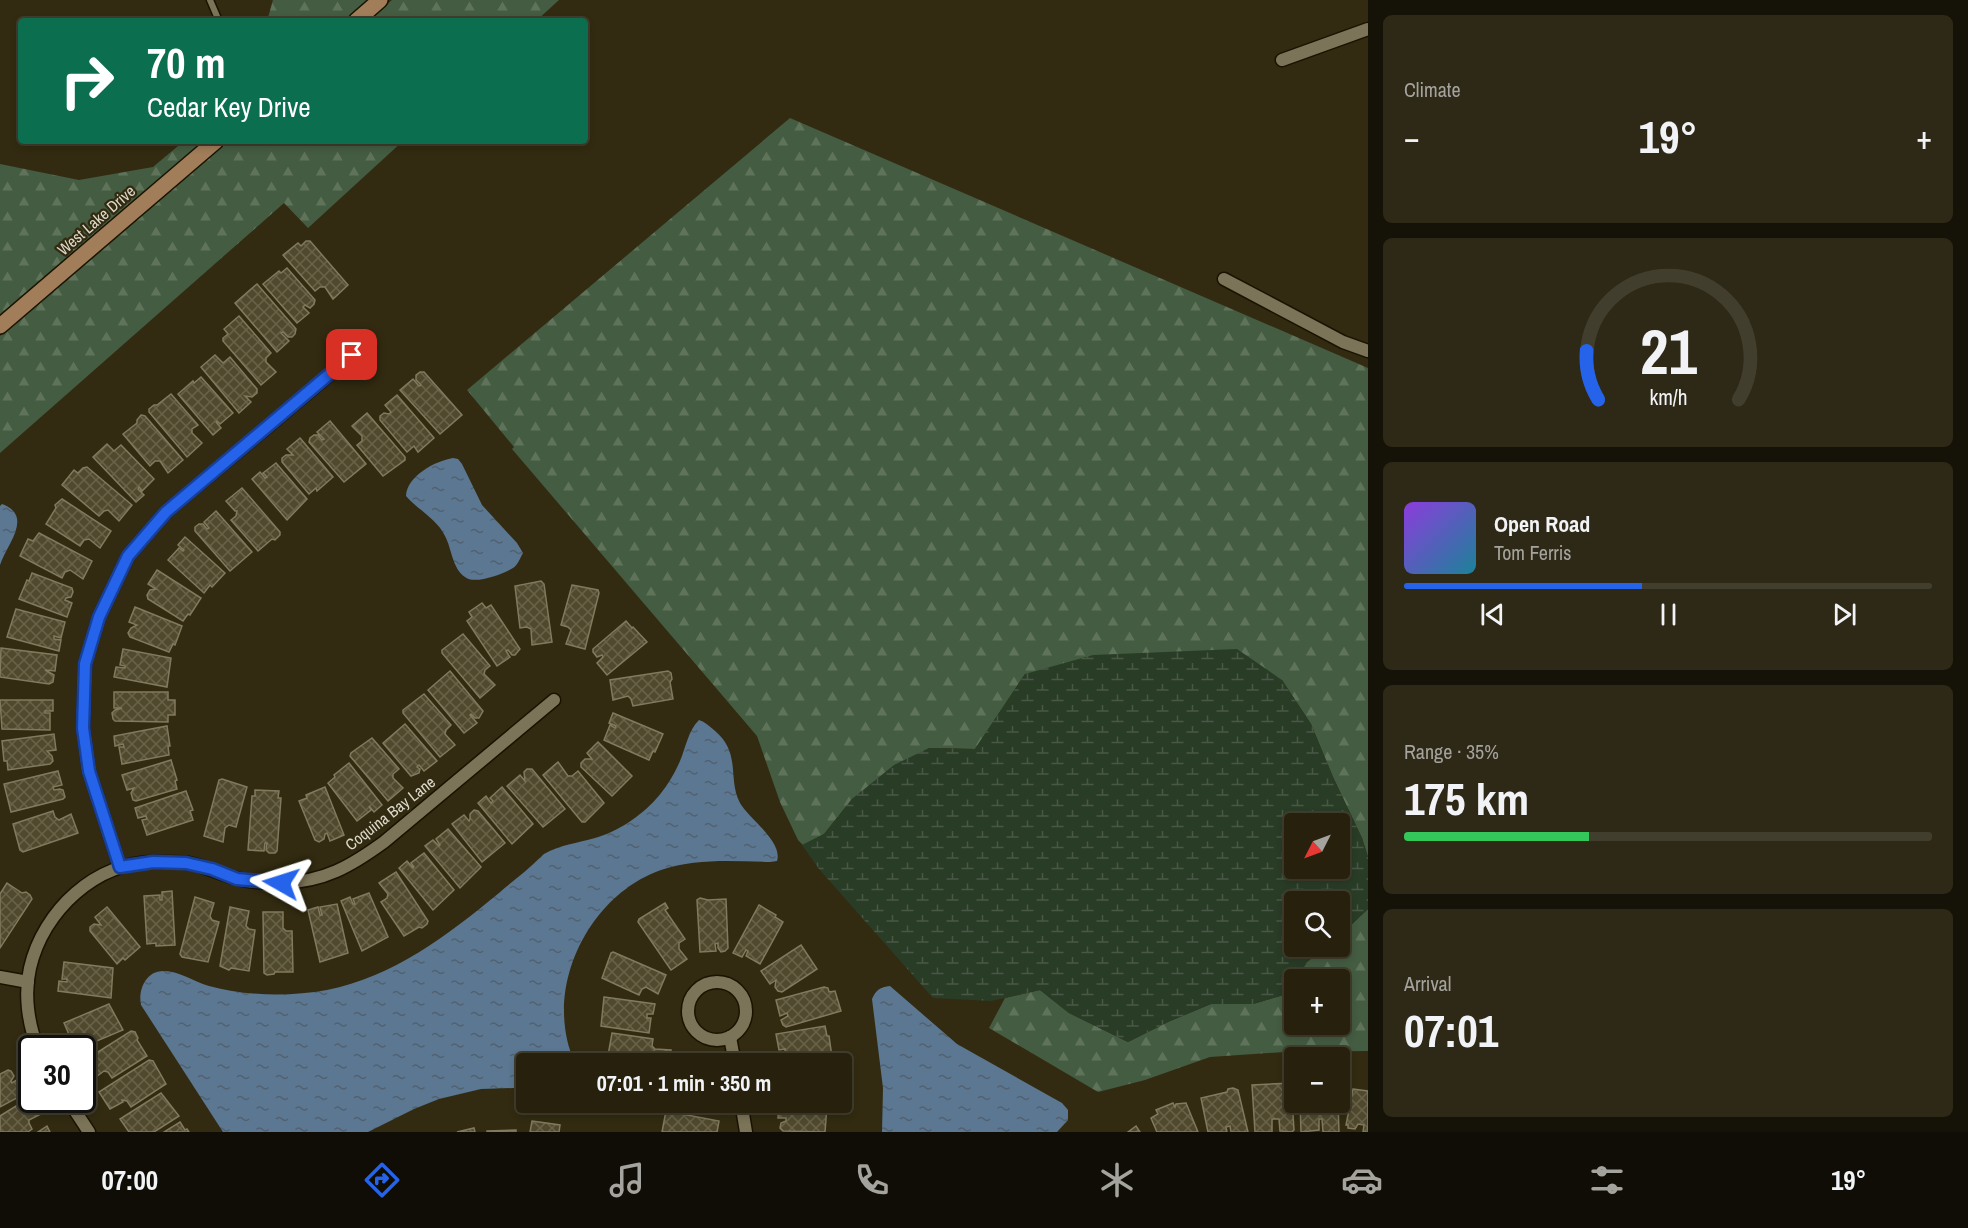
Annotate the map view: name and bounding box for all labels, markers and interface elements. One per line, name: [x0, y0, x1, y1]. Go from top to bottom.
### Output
text: 70 m: [147, 35, 226, 91]
icon: right: [48, 42, 126, 120]
text: Climate: [1404, 76, 1461, 103]
text: Cedar Key Drive: [147, 89, 311, 125]
text: 19°: [1638, 106, 1698, 167]
text: −: [1404, 115, 1420, 159]
text: +: [1916, 115, 1932, 159]
street label: West Lake Drive: [52, 180, 140, 260]
text: 21: [1640, 309, 1697, 393]
pin: [326, 329, 377, 380]
icon: arrive: [335, 338, 368, 371]
text: km/h: [1649, 383, 1687, 412]
text: Open Road: [1494, 509, 1590, 539]
text: Tom Ferris: [1494, 539, 1572, 566]
icon: previous: [1476, 598, 1509, 631]
icon: pause: [1652, 598, 1685, 631]
icon: next: [1828, 598, 1861, 631]
text: Range · 35%: [1404, 738, 1499, 765]
text: 175 km: [1404, 768, 1529, 829]
street label: Coquina Bay Lane: [340, 771, 440, 855]
north arrow: [1284, 813, 1350, 879]
map controls: [1284, 813, 1350, 1113]
position arrow: [249, 851, 313, 915]
button: search: [1284, 891, 1350, 957]
button: +: [1284, 969, 1350, 1035]
text: Arrival: [1404, 970, 1451, 997]
text: 07:01: [1404, 1000, 1498, 1061]
speed limit sign: 30: [18, 1035, 96, 1113]
button: −: [1284, 1047, 1350, 1113]
text: 07:01 · 1 min · 350 m: [597, 1068, 771, 1098]
icon: directions: [361, 1159, 403, 1201]
icon: music: [606, 1159, 648, 1201]
icon: phone: [851, 1159, 893, 1201]
icon: climate: [1096, 1159, 1138, 1201]
icon: car: [1341, 1159, 1383, 1201]
icon: filters: [1586, 1159, 1628, 1201]
text: 07:00: [101, 1162, 158, 1198]
text: 19°: [1831, 1162, 1866, 1198]

